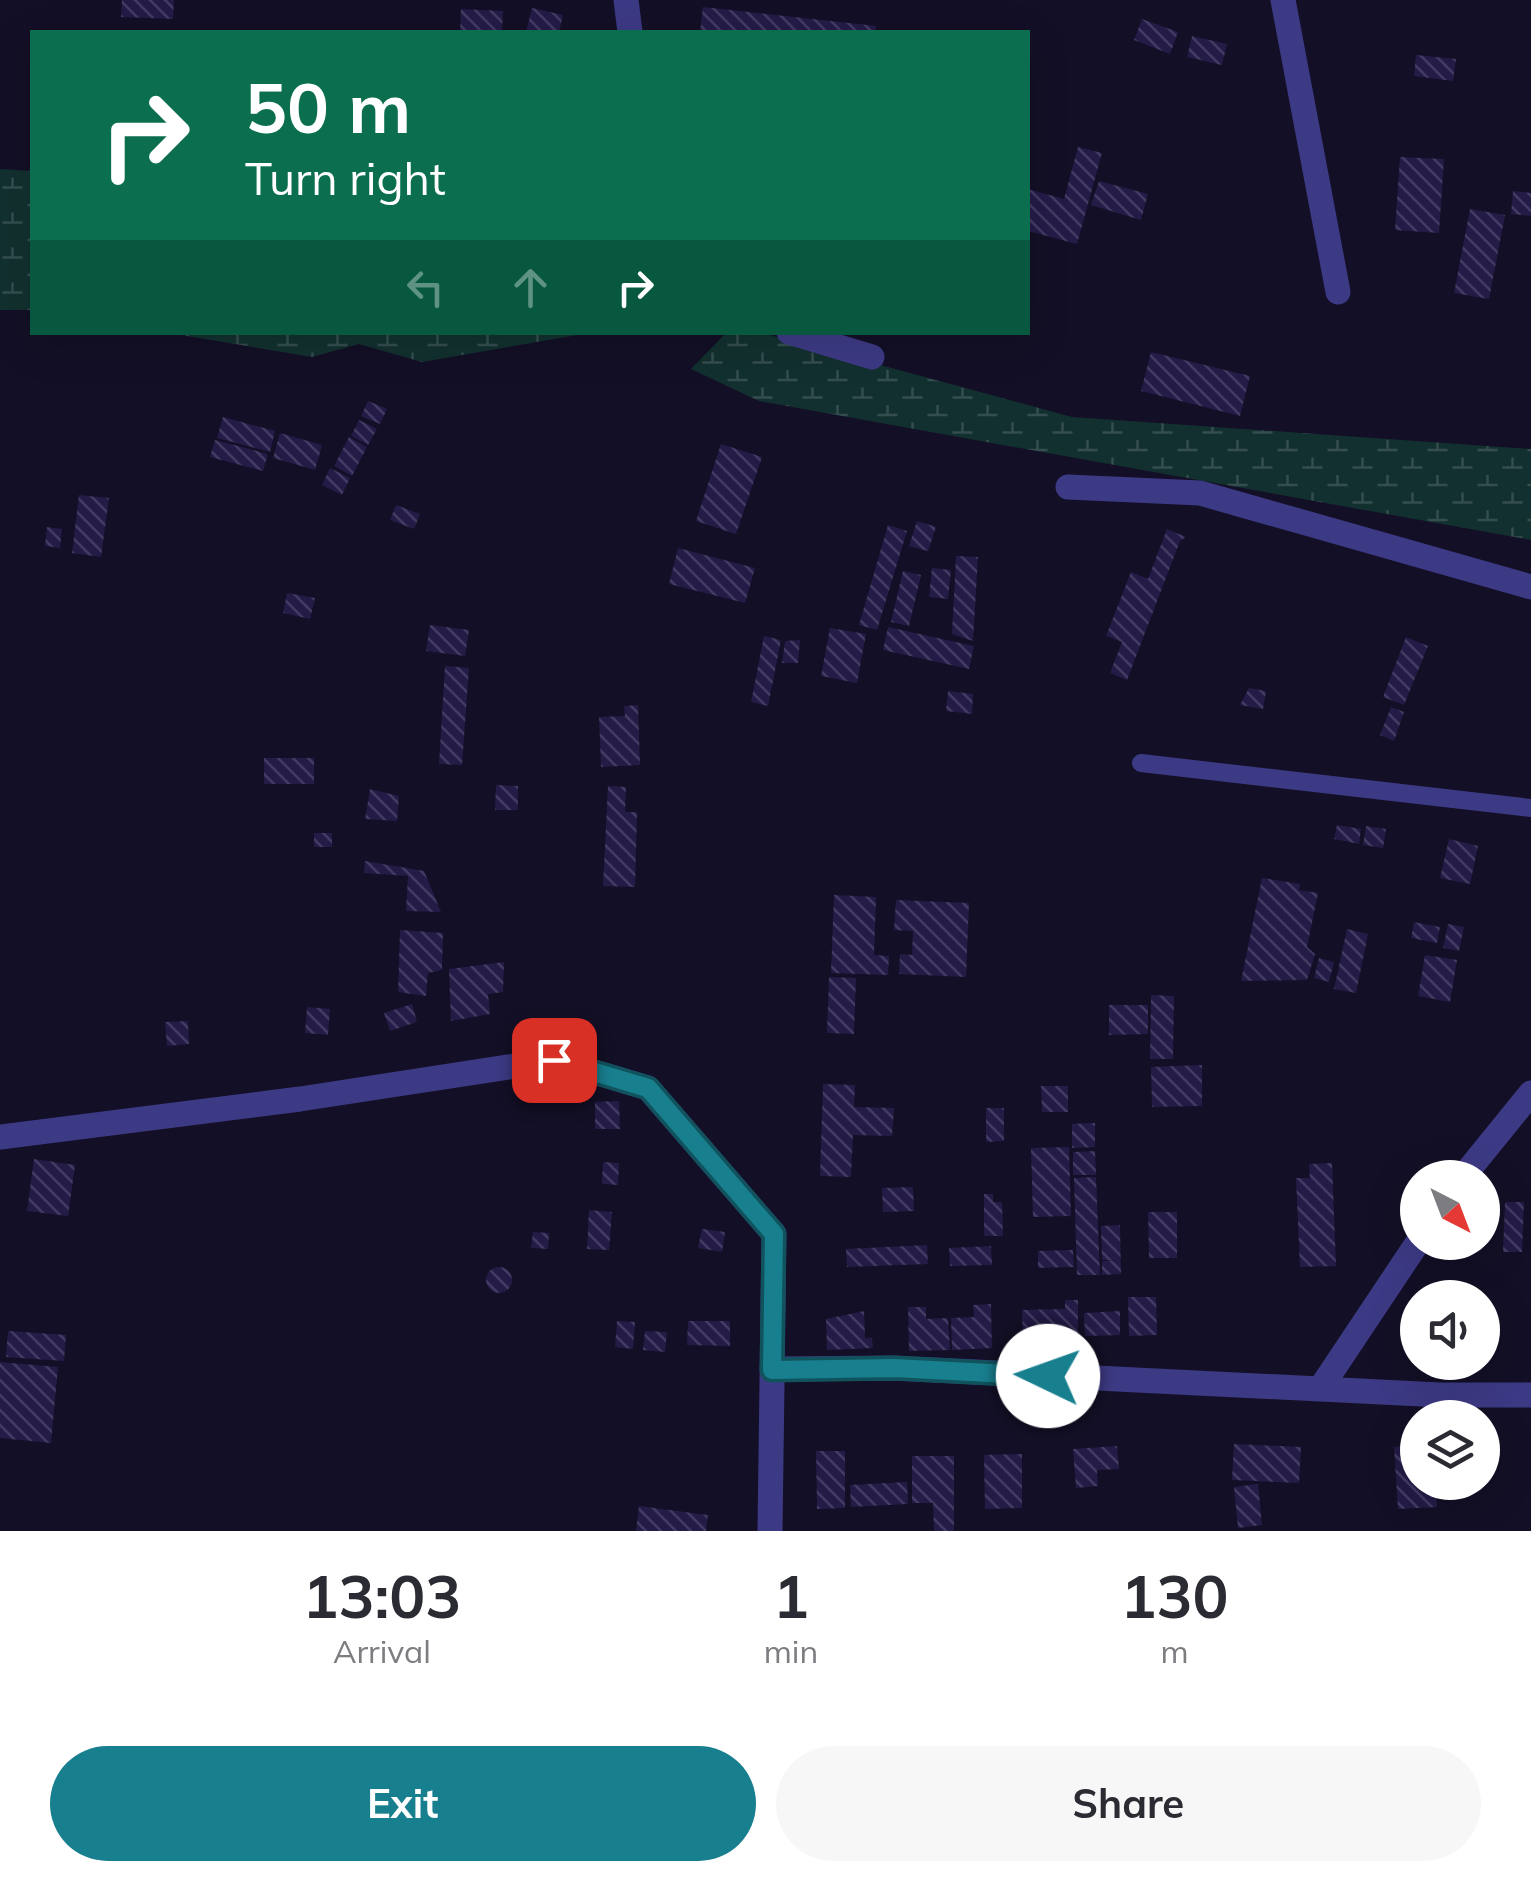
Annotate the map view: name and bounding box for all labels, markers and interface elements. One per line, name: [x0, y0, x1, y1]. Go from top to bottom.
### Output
text: 50 m: [245, 63, 411, 151]
icon: right: [80, 70, 210, 200]
text: Turn right: [245, 150, 446, 206]
icon: left: [398, 260, 453, 315]
icon: ahead: [503, 260, 558, 315]
icon: right: [608, 260, 663, 315]
pin: [512, 1018, 597, 1103]
icon: arrive: [527, 1033, 582, 1088]
north arrow: [1400, 1160, 1500, 1260]
map controls: [1400, 1160, 1500, 1500]
button: sound: [1400, 1280, 1500, 1380]
position arrow: [996, 1324, 1100, 1428]
button: layers: [1400, 1400, 1500, 1500]
text: 13:03: [302, 1558, 461, 1633]
text: 1: [773, 1558, 809, 1633]
text: 130: [1121, 1558, 1229, 1633]
text: Arrival: [333, 1631, 431, 1671]
text: min: [764, 1631, 818, 1671]
text: m: [1161, 1631, 1189, 1671]
button: Exit: [50, 1746, 756, 1861]
button: Share: [776, 1746, 1481, 1861]

